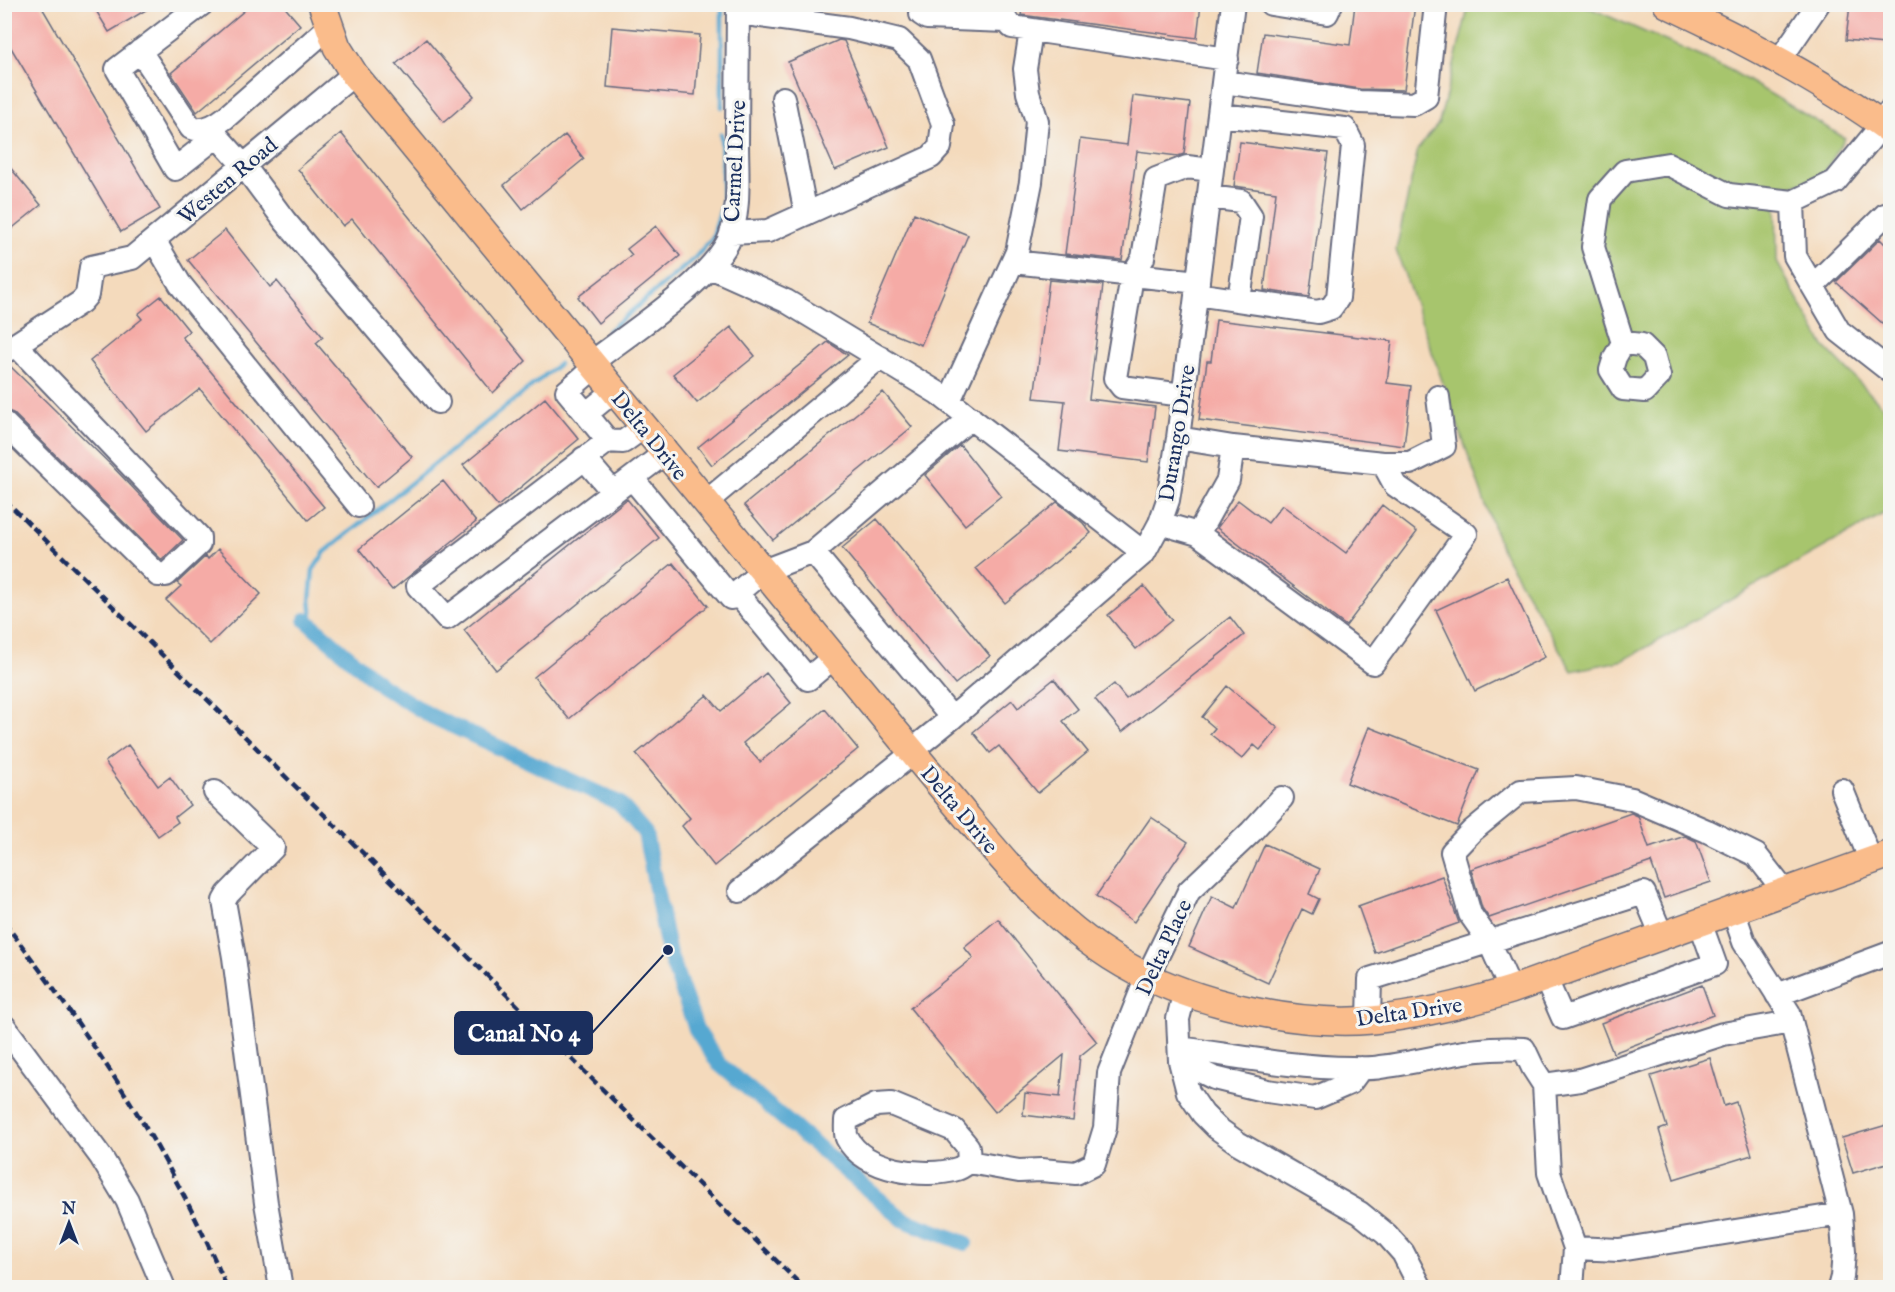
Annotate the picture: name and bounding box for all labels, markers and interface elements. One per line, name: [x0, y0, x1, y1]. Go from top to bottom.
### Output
street label: Carmel Drive: [719, 99, 753, 223]
street label: Westen Road: [173, 132, 284, 231]
street label: Durango Drive: [1153, 363, 1203, 504]
street label: Delta Drive: [604, 386, 693, 487]
street label: Delta Drive: [913, 760, 1004, 860]
street label: Delta Place: [1130, 895, 1199, 1001]
street label: Delta Drive: [1354, 992, 1464, 1034]
callout: Canal No 4: [455, 1012, 592, 1054]
text: Canal No 4: [468, 1019, 581, 1050]
north arrow: [39, 1193, 99, 1253]
text: N: [61, 1200, 76, 1220]

